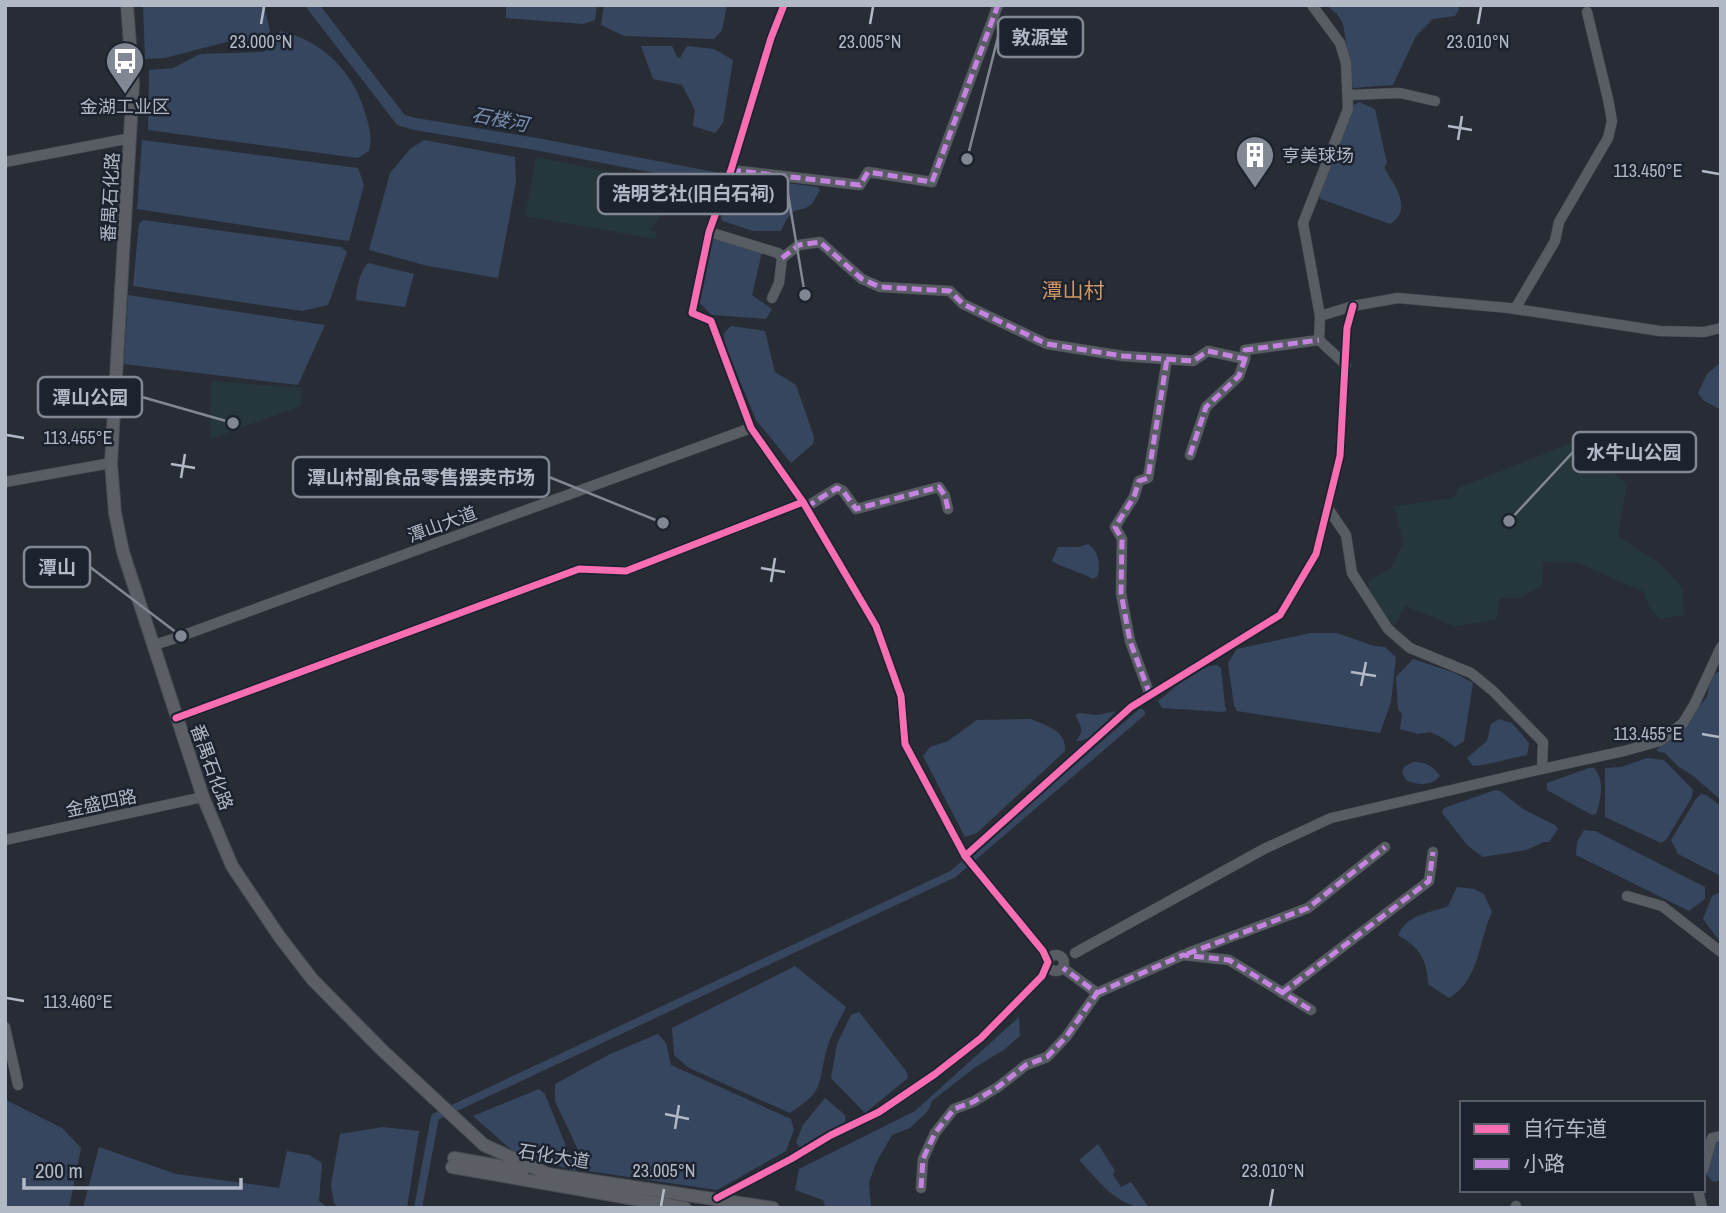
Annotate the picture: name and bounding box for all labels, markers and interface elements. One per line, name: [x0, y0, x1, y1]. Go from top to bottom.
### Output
callout: 敦源堂: [998, 17, 1083, 57]
text: 敦源堂: [1011, 24, 1069, 50]
text: 23.000°N: [230, 29, 293, 54]
text: 23.005°N: [839, 29, 902, 54]
text: 23.010°N: [1447, 29, 1510, 54]
bus stop icon: 金湖工业区: [104, 40, 146, 95]
place label: 金湖工业区: [80, 94, 170, 119]
water label: 石楼河: [470, 101, 534, 138]
building icon: 亨美球场: [1234, 134, 1276, 189]
place label: 亨美球场: [1282, 143, 1354, 168]
street label: 番禺石化路: [95, 151, 125, 243]
text: 113.450°E: [1613, 158, 1683, 183]
callout: 浩明艺社(旧白石祠): [598, 174, 788, 214]
text: 浩明艺社(旧白石祠): [612, 180, 774, 206]
district label: 潭山村: [1042, 276, 1105, 305]
callout: 潭山公园: [38, 377, 142, 417]
text: 潭山公园: [52, 384, 128, 410]
text: 113.455°E: [43, 425, 113, 450]
callout: 水牛山公园: [1573, 432, 1696, 472]
text: 水牛山公园: [1586, 439, 1682, 465]
callout: 潭山村副食品零售摆卖市场: [293, 457, 549, 497]
text: 潭山村副食品零售摆卖市场: [307, 464, 535, 490]
street label: 潭山大道: [404, 500, 480, 548]
callout: 潭山: [24, 547, 90, 587]
text: 潭山: [38, 554, 76, 580]
street label: 番禺石化路: [185, 720, 239, 814]
text: 113.455°E: [1613, 721, 1683, 746]
street label: 金盛四路: [63, 783, 139, 823]
text: 113.460°E: [43, 989, 113, 1014]
legend: [1460, 1101, 1705, 1192]
text: 自行车道: [1523, 1114, 1607, 1143]
street label: 石化大道: [516, 1138, 592, 1174]
scale bar: [24, 1146, 242, 1190]
text: 小路: [1523, 1149, 1565, 1178]
text: 200 m: [35, 1156, 83, 1185]
text: 23.005°N: [633, 1158, 696, 1183]
text: 23.010°N: [1242, 1158, 1305, 1183]

